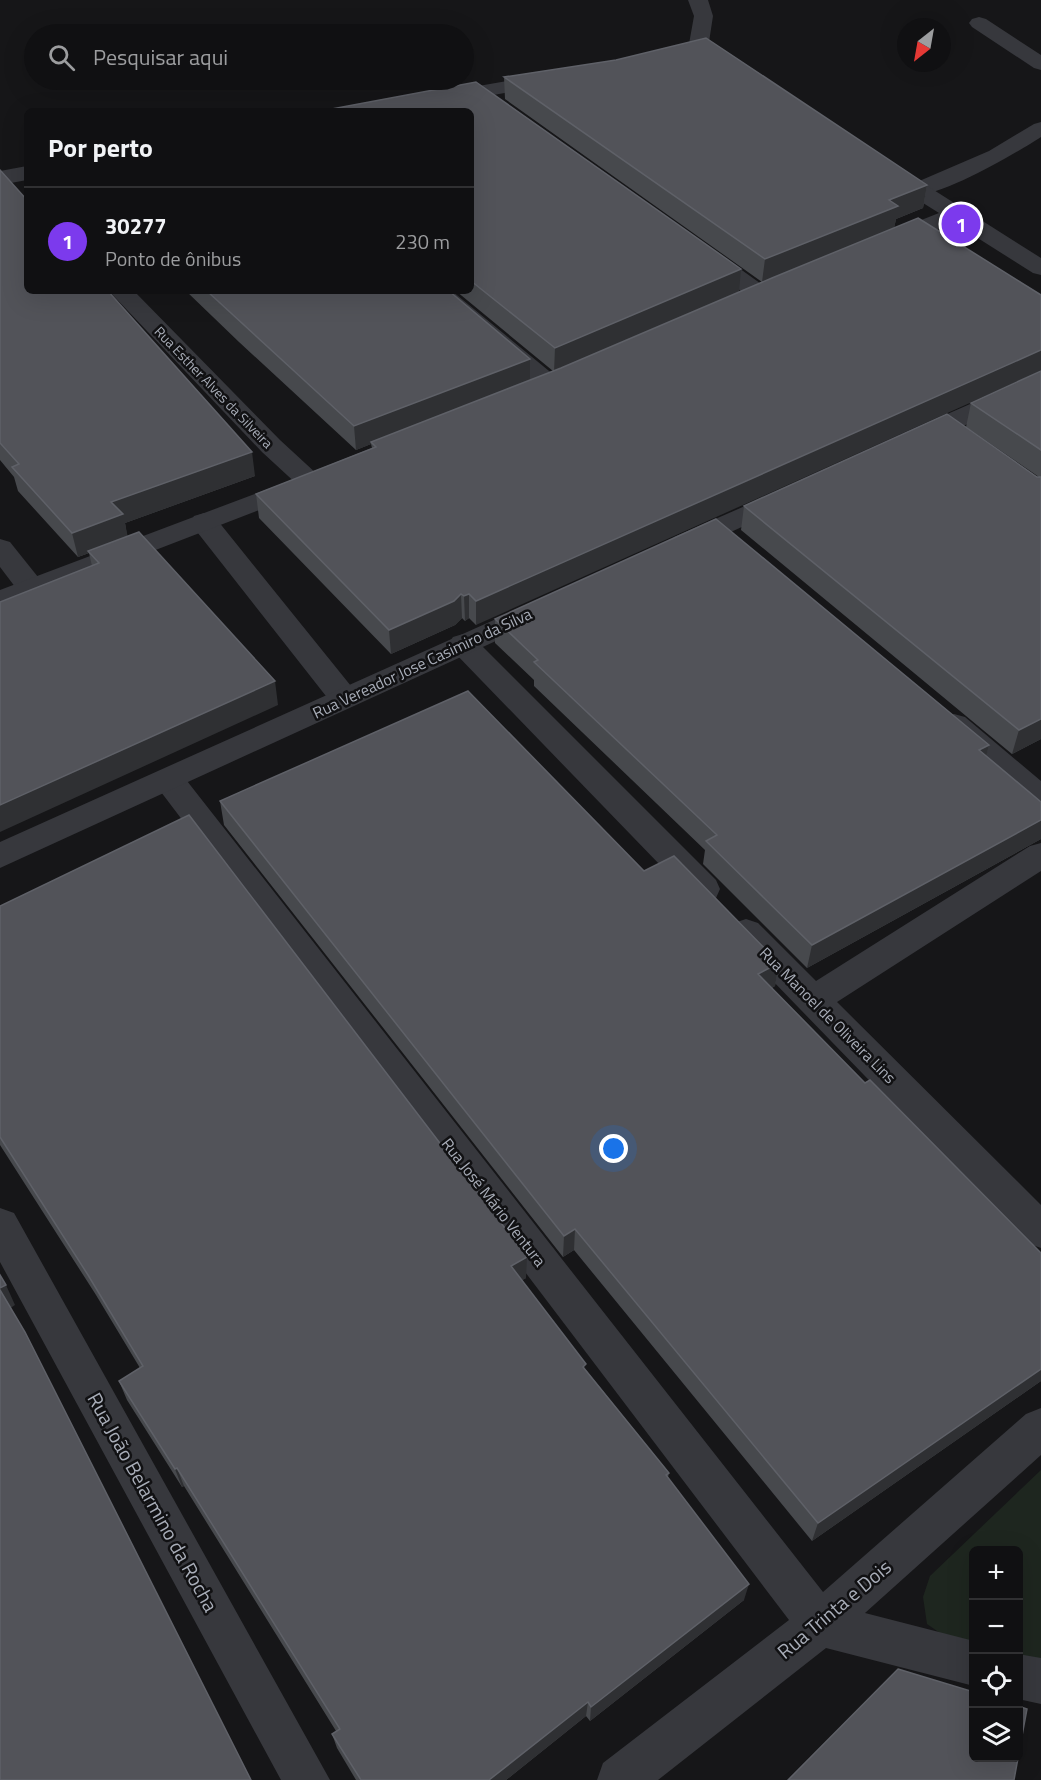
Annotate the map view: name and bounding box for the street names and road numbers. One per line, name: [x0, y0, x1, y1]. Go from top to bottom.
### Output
street label: Rua Esther Alves da Silveira: [150, 321, 278, 453]
street label: Rua Vereador Jose Casimiro da Silva: [308, 602, 536, 724]
street label: Rua Manoel de Oliveira Lins: [754, 941, 902, 1089]
street label: Rua José Mário Ventura: [436, 1133, 552, 1271]
street label: Rua João Belarmino da Rocha: [80, 1387, 226, 1617]
street label: Rua Trinta e Dois: [770, 1552, 898, 1666]

